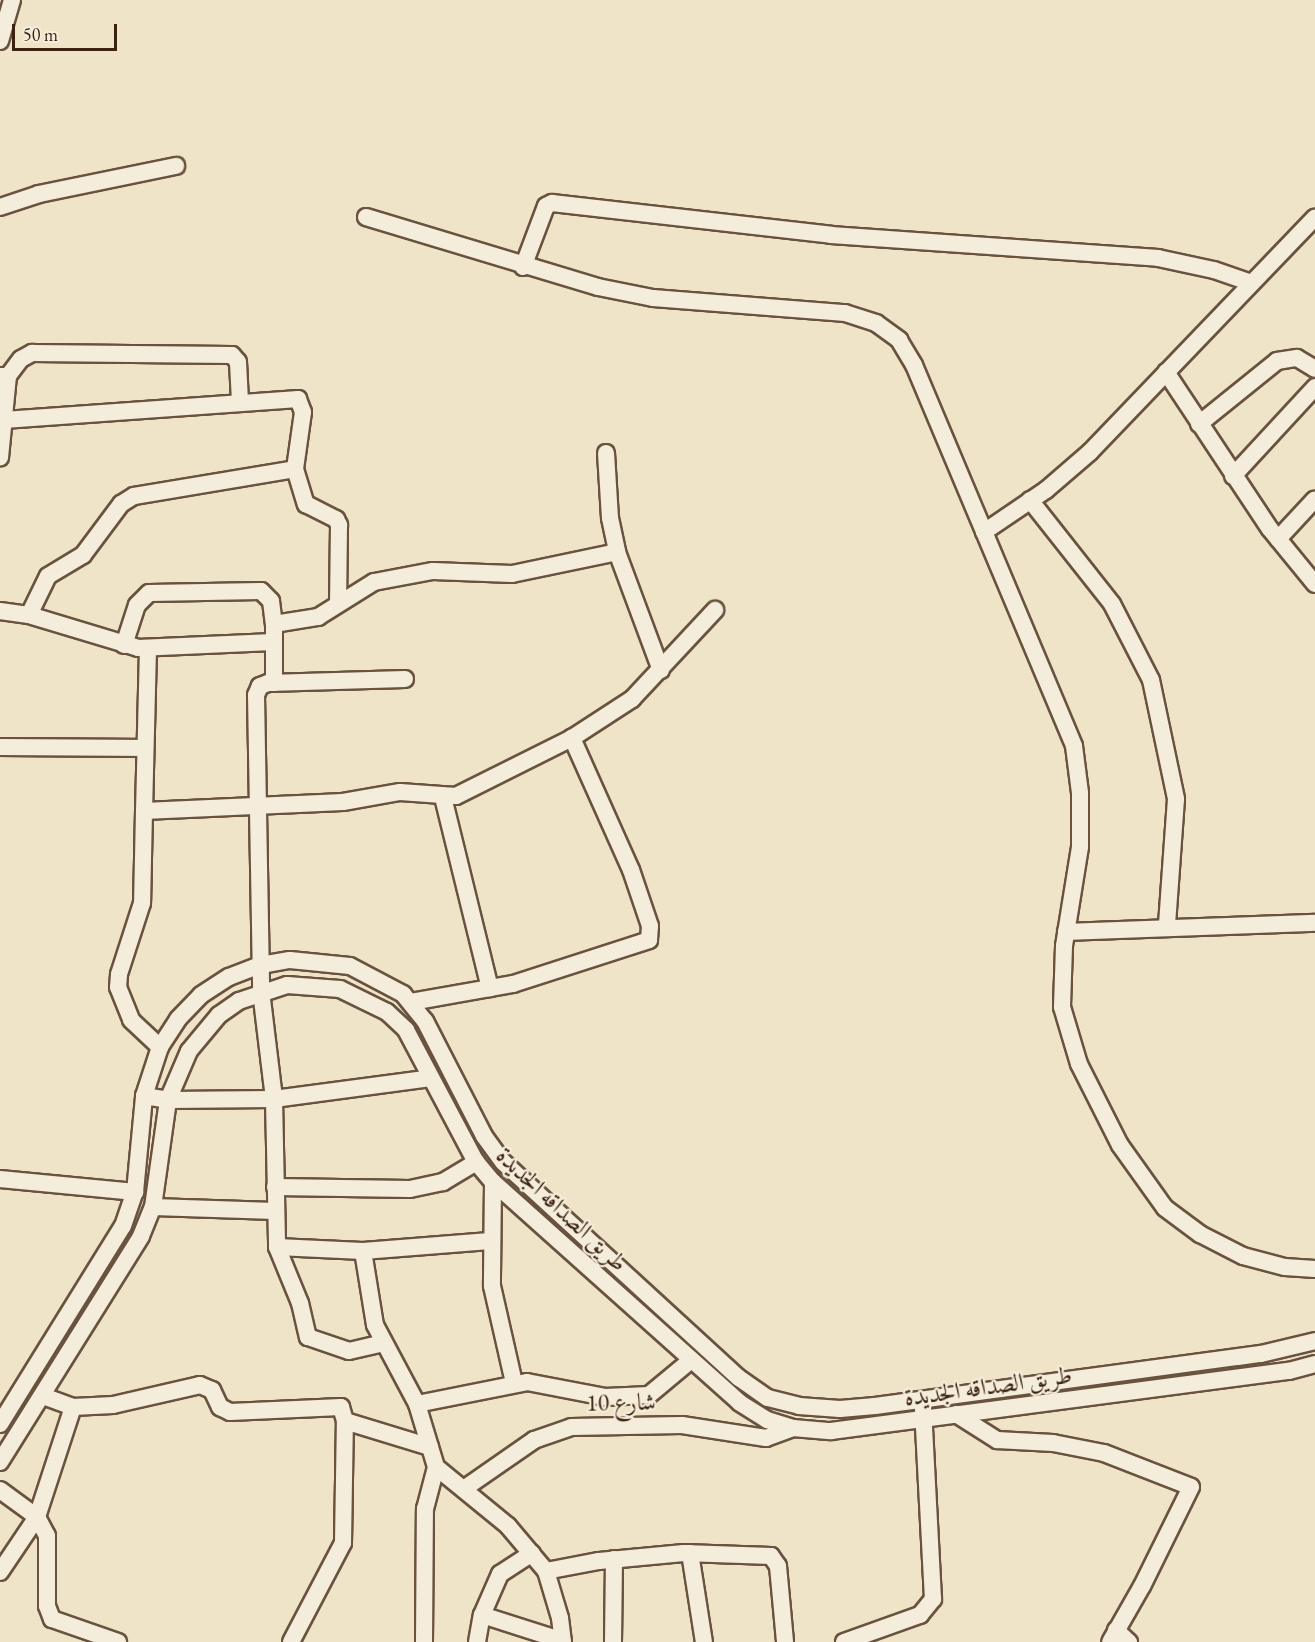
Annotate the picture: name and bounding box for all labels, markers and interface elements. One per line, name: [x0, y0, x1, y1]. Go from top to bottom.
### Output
scale bar: [15, 12, 120, 50]
text: 50 m: [23, 23, 58, 46]
street label: طريق الصداقه الجديدة: [490, 1141, 634, 1277]
street label: طريق الصداقه الجديدة: [902, 1360, 1074, 1412]
street label: شارع 10: [586, 1387, 656, 1417]

